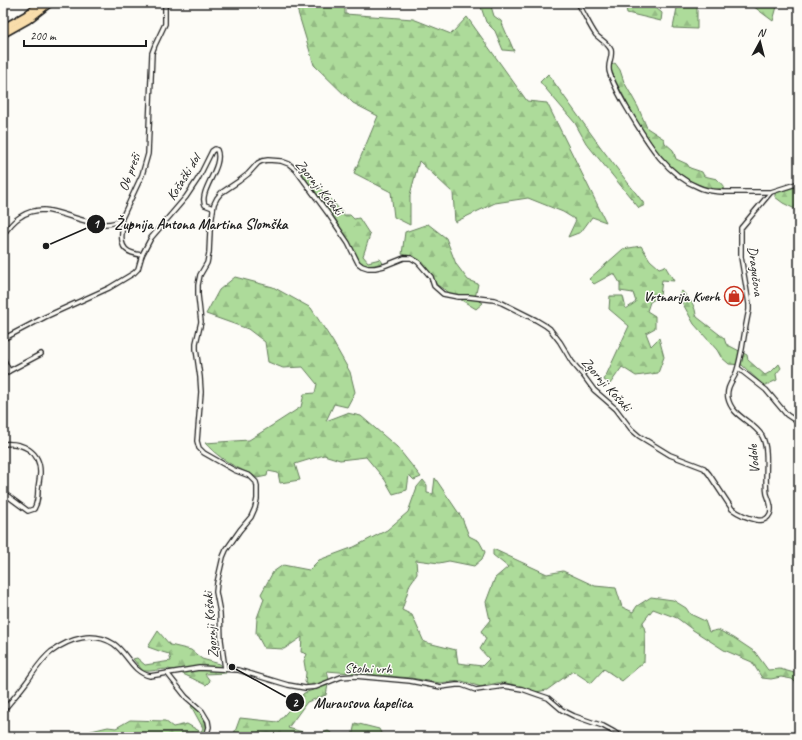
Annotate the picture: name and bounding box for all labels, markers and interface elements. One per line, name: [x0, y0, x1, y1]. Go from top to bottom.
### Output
scale bar: [24, 22, 146, 48]
north arrow: [740, 22, 780, 62]
text: N: [757, 25, 768, 40]
text: 200 m: [30, 28, 57, 44]
street label: Ob preši: [115, 149, 145, 193]
street label: Košaški dol: [163, 149, 206, 203]
street label: Zgornji Košaki: [292, 156, 349, 220]
callout: Župnija Antona Martina Slomška: [86, 210, 296, 237]
text: Župnija Antona Martina Slomška: [114, 215, 289, 234]
text: 1: [93, 216, 100, 232]
street label: Dragučova: [744, 245, 767, 298]
shop icon: Vrtnarija Kverh: [723, 285, 745, 307]
place label: Vrtnarija Kverh: [644, 288, 721, 305]
street label: Zgornji Košaki: [578, 354, 637, 417]
street label: Vodole: [744, 442, 763, 474]
street label: Zgornji Košaki: [199, 589, 222, 659]
street label: Stolni vrh: [344, 660, 392, 677]
callout: Murausova kapelica: [285, 689, 421, 716]
text: Murausova kapelica: [314, 694, 414, 713]
text: 2: [292, 695, 299, 711]

